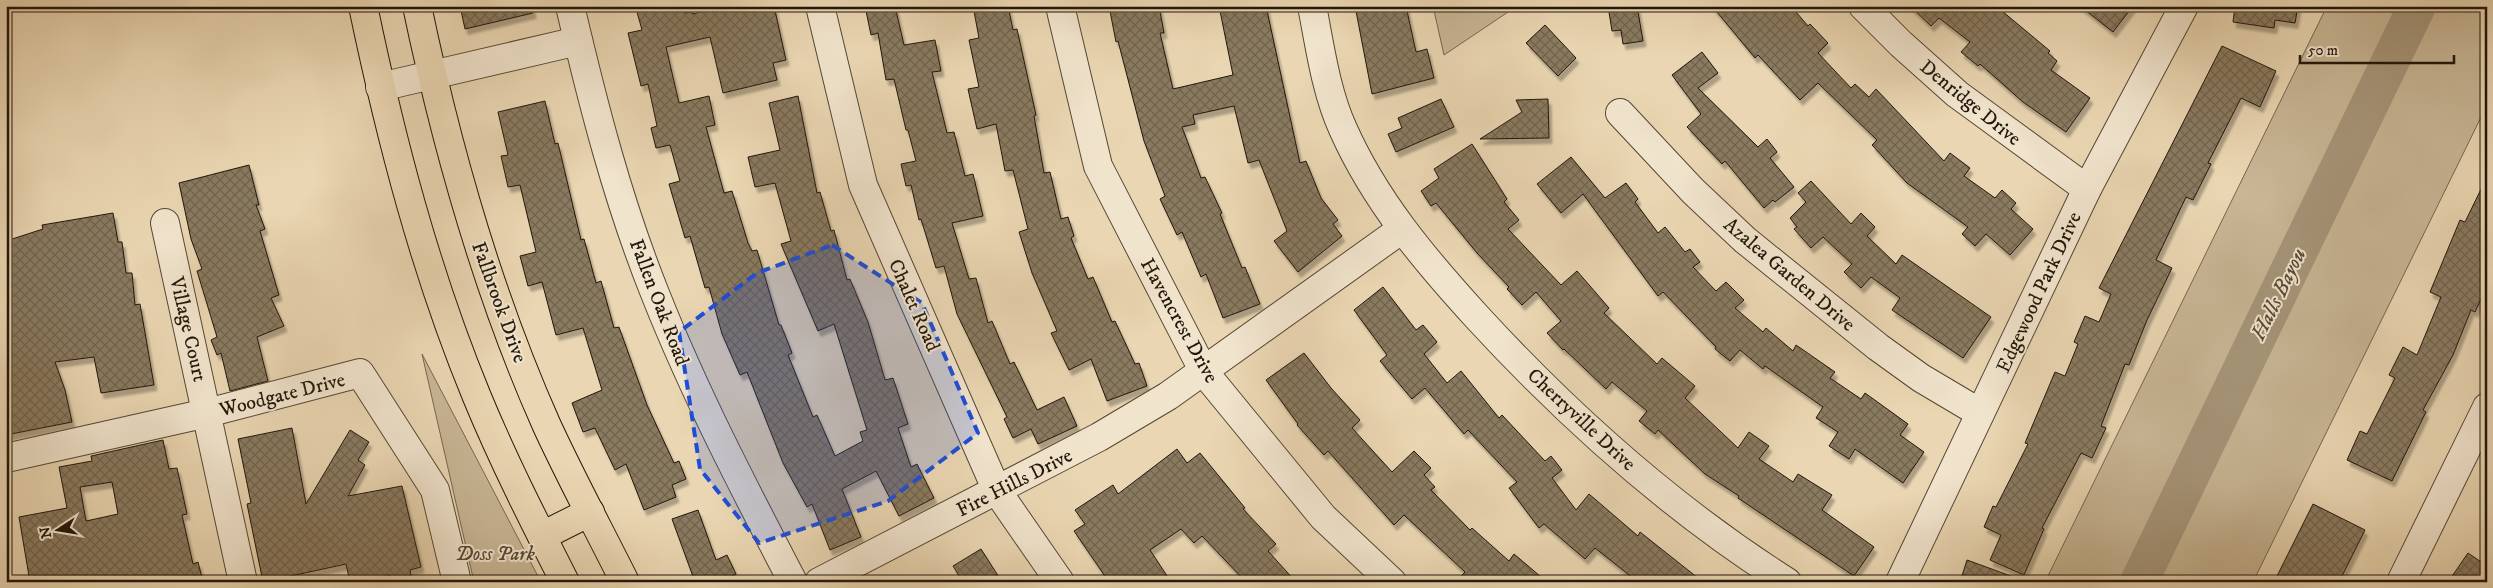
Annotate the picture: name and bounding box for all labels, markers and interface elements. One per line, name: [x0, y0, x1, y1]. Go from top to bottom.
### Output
scale bar: [2300, 32, 2454, 64]
text: 50 m: [2308, 41, 2338, 60]
street label: Denridge Drive: [1914, 55, 2026, 152]
street label: Edgewood Park Drive: [1991, 208, 2088, 377]
street label: Azalea Garden Drive: [1718, 213, 1860, 338]
street label: Fallen Oak Road: [623, 236, 694, 369]
street label: Fallbrook Drive: [465, 239, 532, 366]
water label: Halls Bayou: [2245, 244, 2312, 346]
street label: Havencrest Drive: [1134, 254, 1223, 388]
street label: Chalet Road: [882, 255, 945, 356]
street label: Village Court: [163, 273, 212, 384]
street label: Cherryville Drive: [1521, 363, 1640, 477]
street label: Woodgate Drive: [216, 368, 348, 423]
street label: Fire Hills Drive: [952, 443, 1077, 523]
north arrow: [32, 506, 82, 556]
text: N: [36, 525, 56, 540]
park label: Doss Park: [455, 542, 535, 567]

